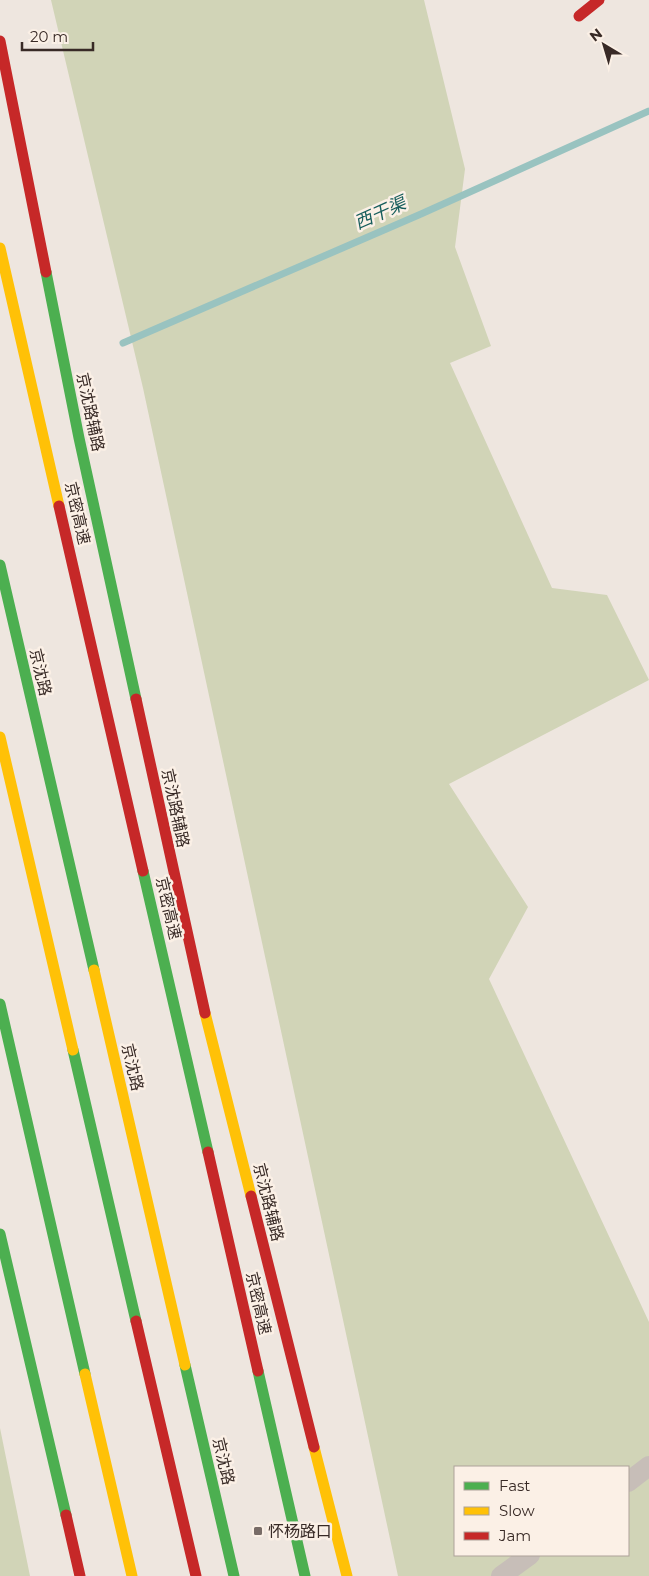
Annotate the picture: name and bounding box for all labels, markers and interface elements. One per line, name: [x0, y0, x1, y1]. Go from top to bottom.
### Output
scale bar: [22, 20, 94, 52]
north arrow: [579, 20, 629, 70]
text: N: [586, 24, 606, 45]
text: 20 m: [30, 27, 68, 46]
water label: 西干渠: [351, 191, 412, 234]
street label: 京沈路辅路: [73, 371, 108, 453]
street label: 京密高速: [61, 480, 94, 546]
street label: 京沈路: [26, 647, 55, 698]
street label: 京沈路辅路: [158, 767, 193, 849]
street label: 京密高速: [152, 875, 185, 941]
street label: 京沈路: [118, 1042, 147, 1093]
street label: 京沈路辅路: [250, 1161, 287, 1243]
street label: 京密高速: [242, 1270, 275, 1336]
street label: 京沈路: [209, 1436, 238, 1487]
legend: [454, 1466, 629, 1556]
text: Fast: [499, 1476, 530, 1495]
text: Slow: [499, 1501, 535, 1520]
place label: 怀杨路口: [268, 1522, 332, 1541]
marker: 怀杨路口: [252, 1525, 264, 1537]
text: Jam: [498, 1526, 531, 1545]

